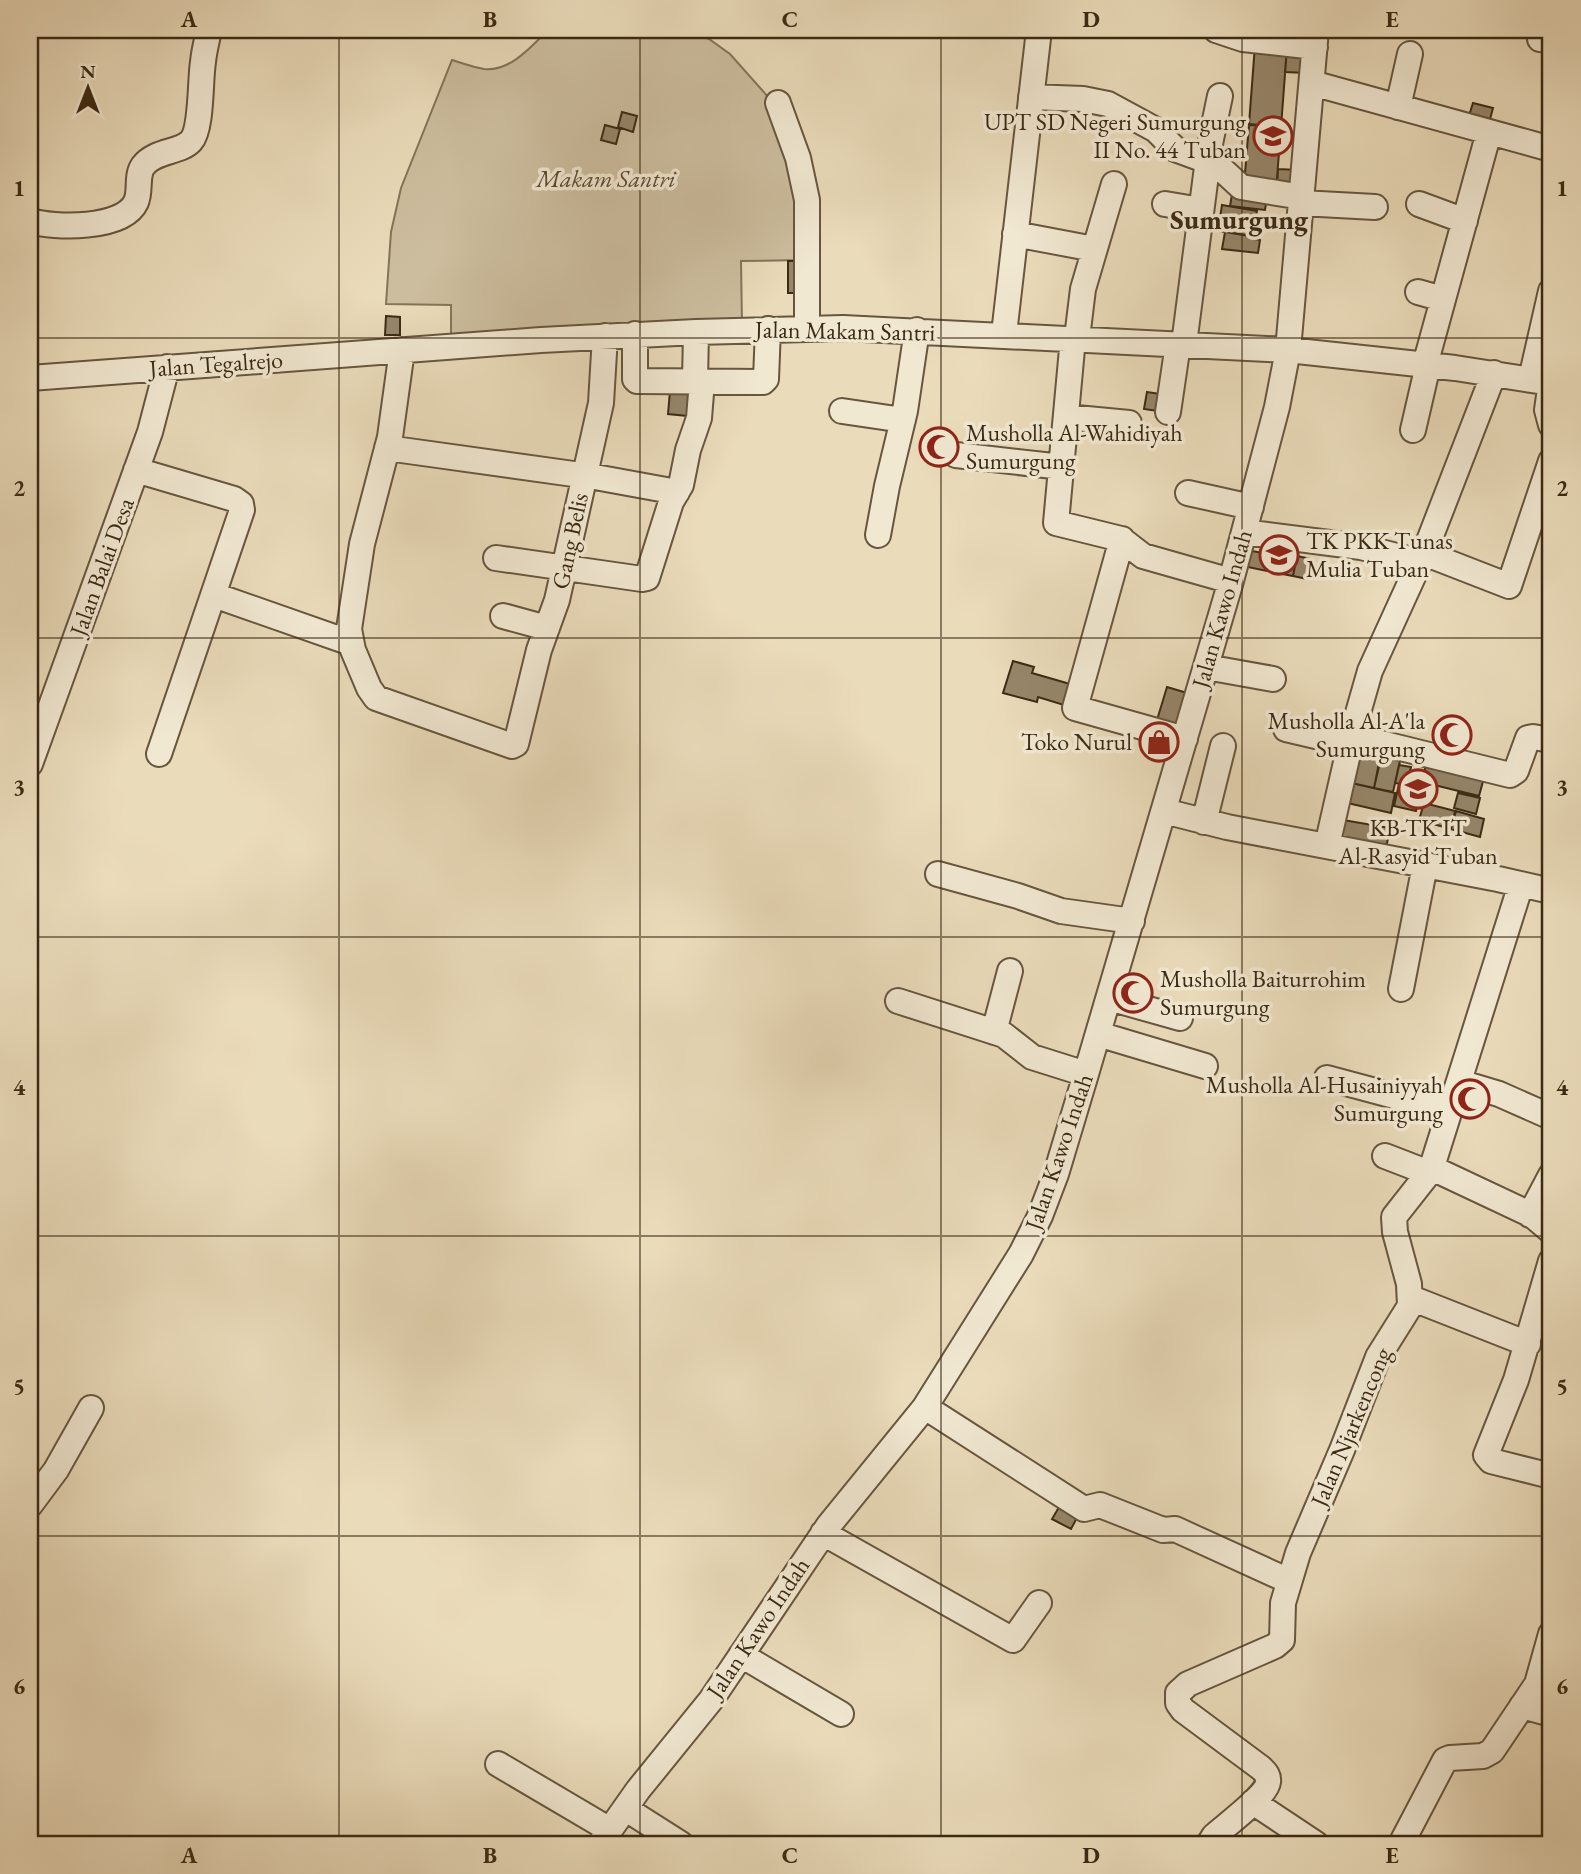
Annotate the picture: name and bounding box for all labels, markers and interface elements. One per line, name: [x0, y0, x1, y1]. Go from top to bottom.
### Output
text: A: [180, 4, 198, 34]
text: B: [483, 4, 497, 34]
text: C: [782, 4, 798, 34]
text: D: [1082, 4, 1100, 34]
text: E: [1385, 4, 1399, 34]
north arrow: [52, 52, 122, 122]
text: N: [80, 59, 96, 84]
place label: UPT SD Negeri Sumurgung II No. 44 Tuban: [984, 106, 1247, 165]
school or university icon: UPT SD Negeri Sumurgung II No. 44 Tuban: [1252, 115, 1294, 157]
park label: Makam Santri: [534, 163, 677, 194]
text: 1: [13, 173, 25, 203]
text: 1: [1556, 173, 1568, 203]
district label: Sumurgung: [1170, 201, 1309, 237]
street label: Jalan Makam Santri: [753, 313, 936, 348]
street label: Jalan Tegalrejo: [146, 343, 284, 384]
place label: Musholla Al-Wahidiyah Sumurgung: [966, 417, 1183, 476]
mosque icon: Musholla Al-Wahidiyah Sumurgung: [918, 426, 960, 468]
text: 2: [13, 473, 25, 503]
text: 2: [1556, 473, 1568, 503]
street label: Gang Belis: [544, 490, 595, 592]
street label: Jalan Balai Desa: [61, 493, 141, 642]
place label: TK PKK Tunas Mulia Tuban: [1306, 525, 1453, 584]
street label: Jalan Kawo Indah: [1184, 526, 1259, 694]
school or university icon: TK PKK Tunas Mulia Tuban: [1258, 534, 1300, 576]
place label: Musholla Al-A'la Sumurgung: [1268, 705, 1426, 764]
mosque icon: Musholla Al-A'la Sumurgung: [1431, 714, 1473, 756]
shop icon: Toko Nurul: [1138, 721, 1180, 763]
place label: Toko Nurul: [1021, 726, 1132, 757]
school or university icon: KB-TK IT Al-Rasyid Tuban: [1397, 768, 1439, 810]
text: 3: [13, 772, 25, 802]
text: 3: [1556, 772, 1568, 802]
place label: KB-TK IT Al-Rasyid Tuban: [1337, 812, 1498, 871]
place label: Musholla Baiturrohim Sumurgung: [1160, 963, 1366, 1022]
mosque icon: Musholla Baiturrohim Sumurgung: [1112, 972, 1154, 1014]
place label: Musholla Al-Husainiyyah Sumurgung: [1206, 1069, 1444, 1128]
street label: Jalan Kawo Indah: [1017, 1070, 1100, 1236]
text: 4: [13, 1072, 26, 1102]
text: 4: [1556, 1072, 1569, 1102]
mosque icon: Musholla Al-Husainiyyah Sumurgung: [1449, 1078, 1491, 1120]
street label: Jalan Njarkencong: [1302, 1342, 1398, 1513]
text: 5: [13, 1371, 25, 1401]
text: 5: [1556, 1371, 1568, 1401]
street label: Jalan Kawo Indah: [698, 1551, 816, 1706]
text: 6: [13, 1671, 25, 1701]
text: 6: [1556, 1671, 1568, 1701]
text: A: [180, 1840, 198, 1870]
text: B: [483, 1840, 497, 1870]
text: C: [782, 1840, 798, 1870]
text: D: [1082, 1840, 1100, 1870]
text: E: [1385, 1840, 1399, 1870]

